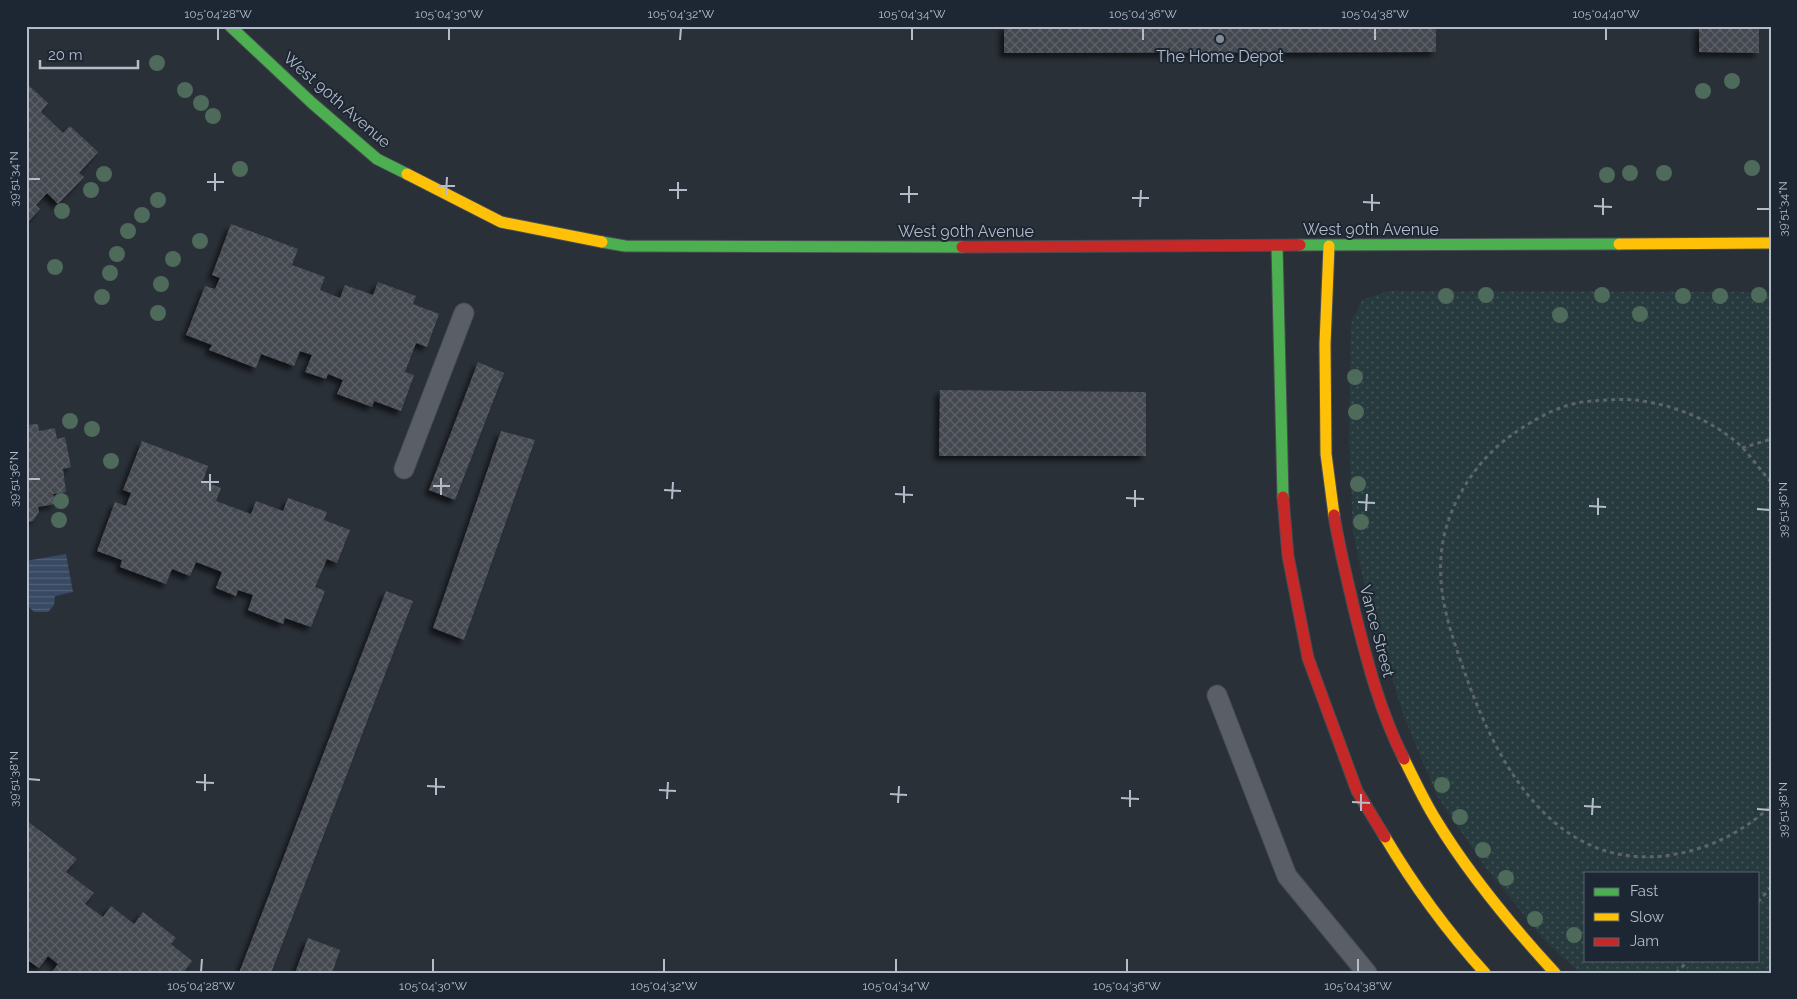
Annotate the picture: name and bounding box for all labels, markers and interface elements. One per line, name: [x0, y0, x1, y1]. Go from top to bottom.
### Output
text: 105°04'28"W: [184, 7, 252, 21]
text: 105°04'30"W: [415, 7, 483, 21]
text: 105°04'32"W: [648, 7, 715, 21]
text: 105°04'34"W: [878, 7, 946, 21]
text: 105°04'36"W: [1109, 7, 1177, 21]
text: 105°04'38"W: [1341, 7, 1409, 21]
text: 105°04'40"W: [1572, 7, 1640, 21]
marker: The Home Depot: [1214, 33, 1226, 45]
scale bar: [40, 38, 138, 70]
text: 20 m: [48, 46, 83, 64]
place label: The Home Depot: [1156, 47, 1284, 66]
street label: West 90th Avenue: [280, 48, 394, 152]
text: 39°51'34"N: [7, 151, 21, 207]
text: 39°51'34"N: [1776, 181, 1790, 237]
street label: West 90th Avenue: [1303, 220, 1439, 239]
street label: West 90th Avenue: [898, 222, 1034, 241]
text: 39°51'36"N: [7, 451, 21, 507]
text: 39°51'36"N: [1776, 482, 1790, 538]
street label: Vance Street: [1356, 583, 1399, 680]
text: 39°51'38"N: [7, 751, 21, 807]
text: 39°51'38"N: [1776, 782, 1790, 838]
legend: [1584, 872, 1760, 962]
text: Fast: [1630, 882, 1658, 900]
text: Slow: [1630, 908, 1664, 926]
text: Jam: [1630, 932, 1659, 950]
text: 105°04'28"W: [167, 979, 235, 993]
text: 105°04'30"W: [399, 979, 467, 993]
text: 105°04'32"W: [631, 979, 698, 993]
text: 105°04'34"W: [862, 979, 930, 993]
text: 105°04'36"W: [1093, 979, 1161, 993]
text: 105°04'38"W: [1324, 979, 1392, 993]

